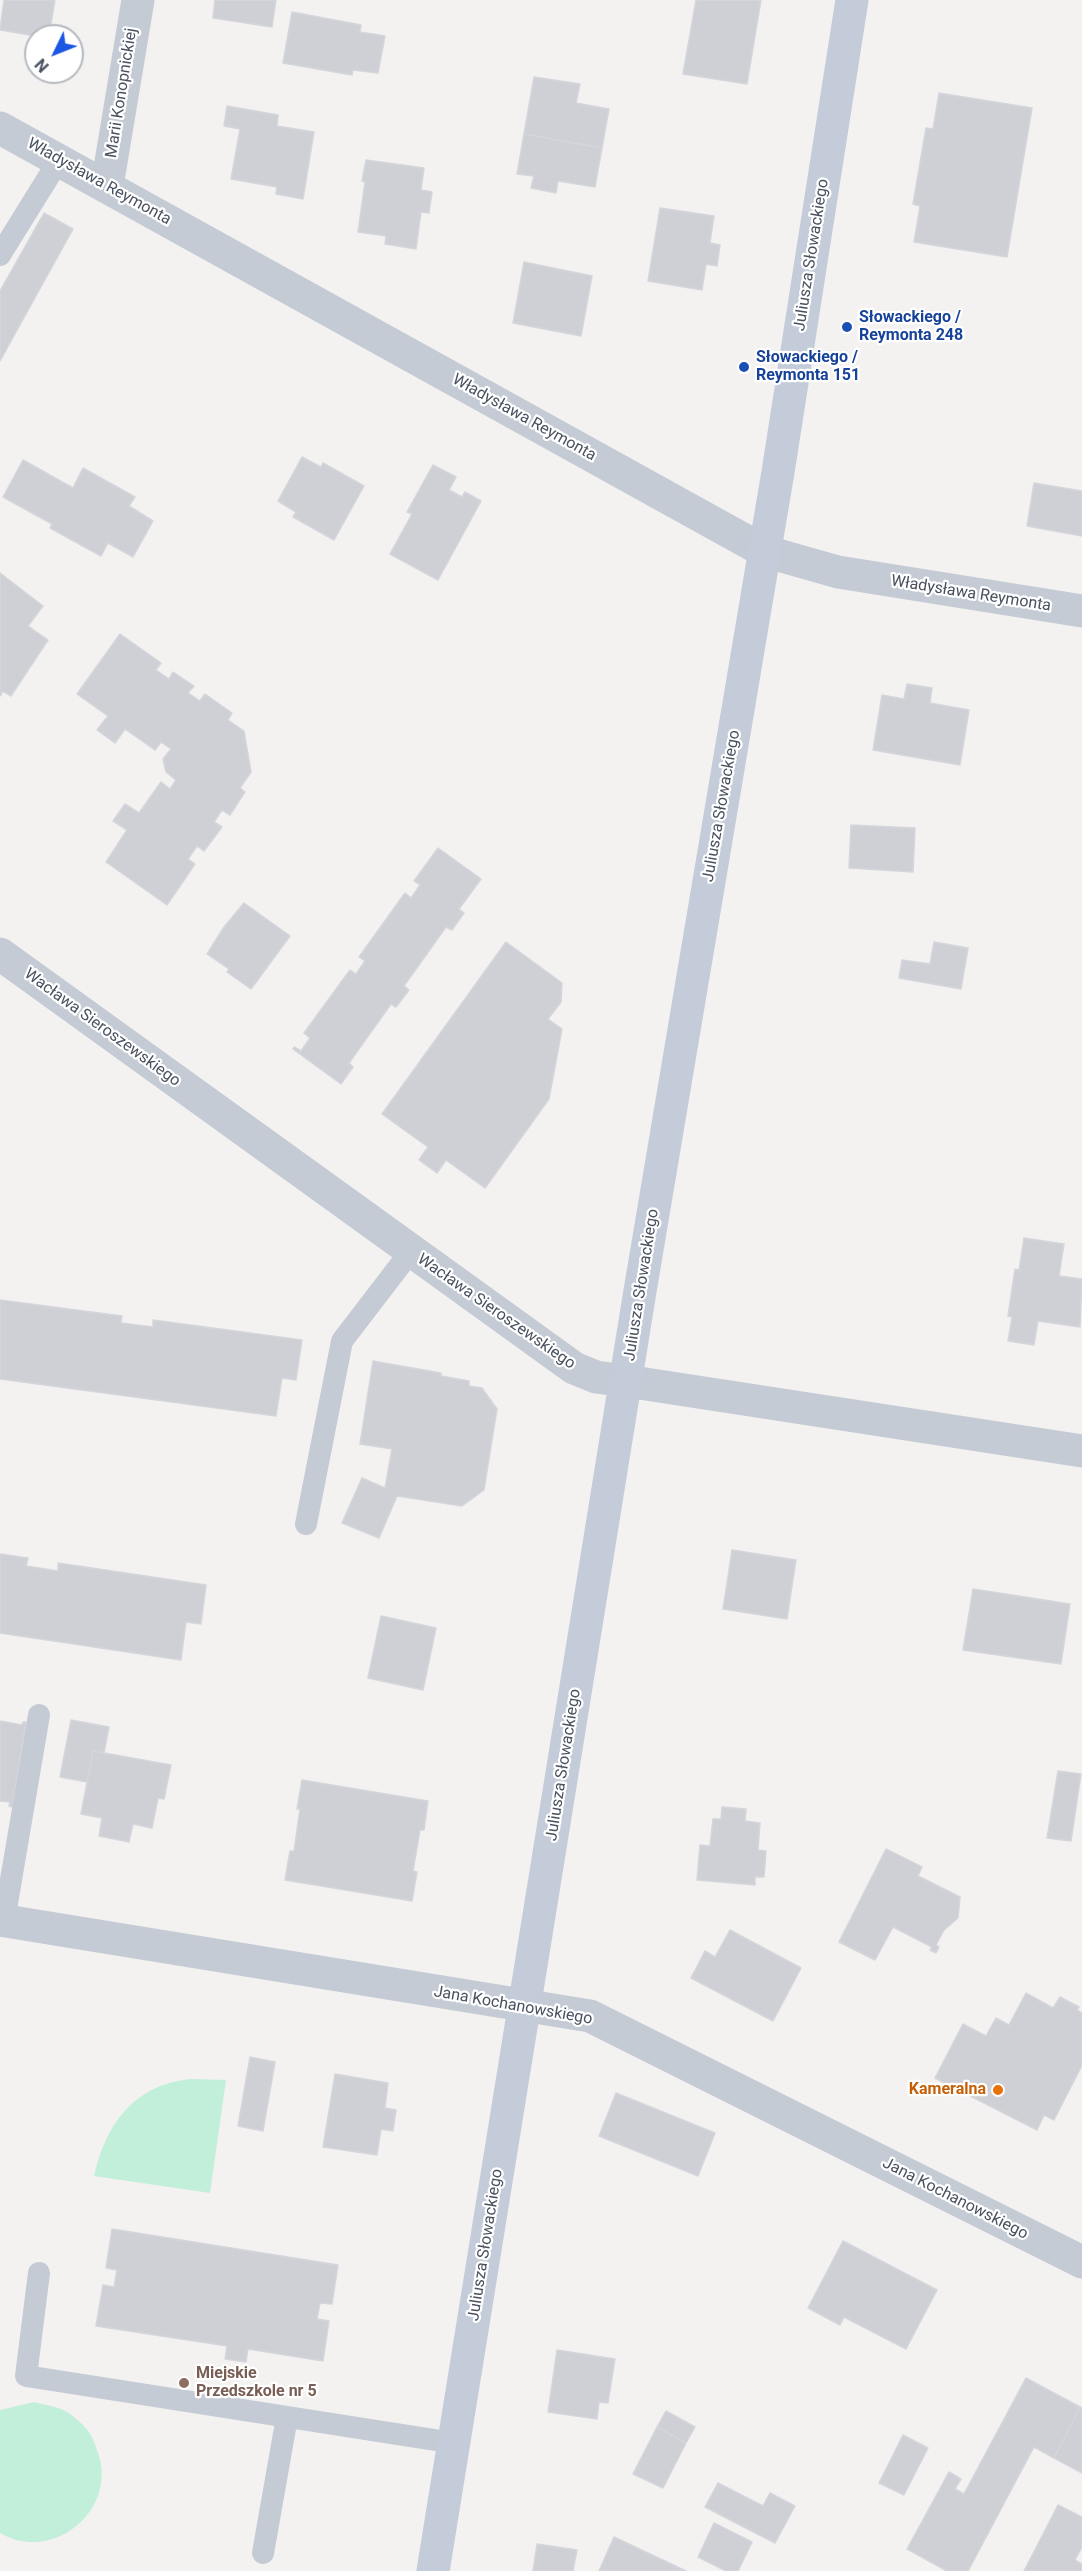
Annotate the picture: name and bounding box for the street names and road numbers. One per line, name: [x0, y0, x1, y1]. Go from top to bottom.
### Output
street label: Marii Konopnickiej: [102, 27, 142, 159]
street label: Władysława Reymonta: [24, 134, 174, 230]
street label: Juliusza Słowackiego: [790, 178, 834, 332]
street label: Władysława Reymonta: [449, 370, 599, 466]
street label: Władysława Reymonta: [890, 572, 1052, 616]
street label: Juliusza Słowackiego: [699, 729, 745, 883]
street label: Wacława Sieroszewskiego: [20, 965, 184, 1091]
street label: Juliusza Słowackiego: [620, 1208, 664, 1362]
street label: Wacława Sieroszewskiego: [413, 1250, 579, 1374]
street label: Juliusza Słowackiego: [542, 1688, 586, 1842]
street label: Jana Kochanowskiego: [432, 1983, 594, 2029]
street label: Jana Kochanowskiego: [879, 2154, 1031, 2244]
street label: Juliusza Słowackiego: [464, 2168, 508, 2322]

